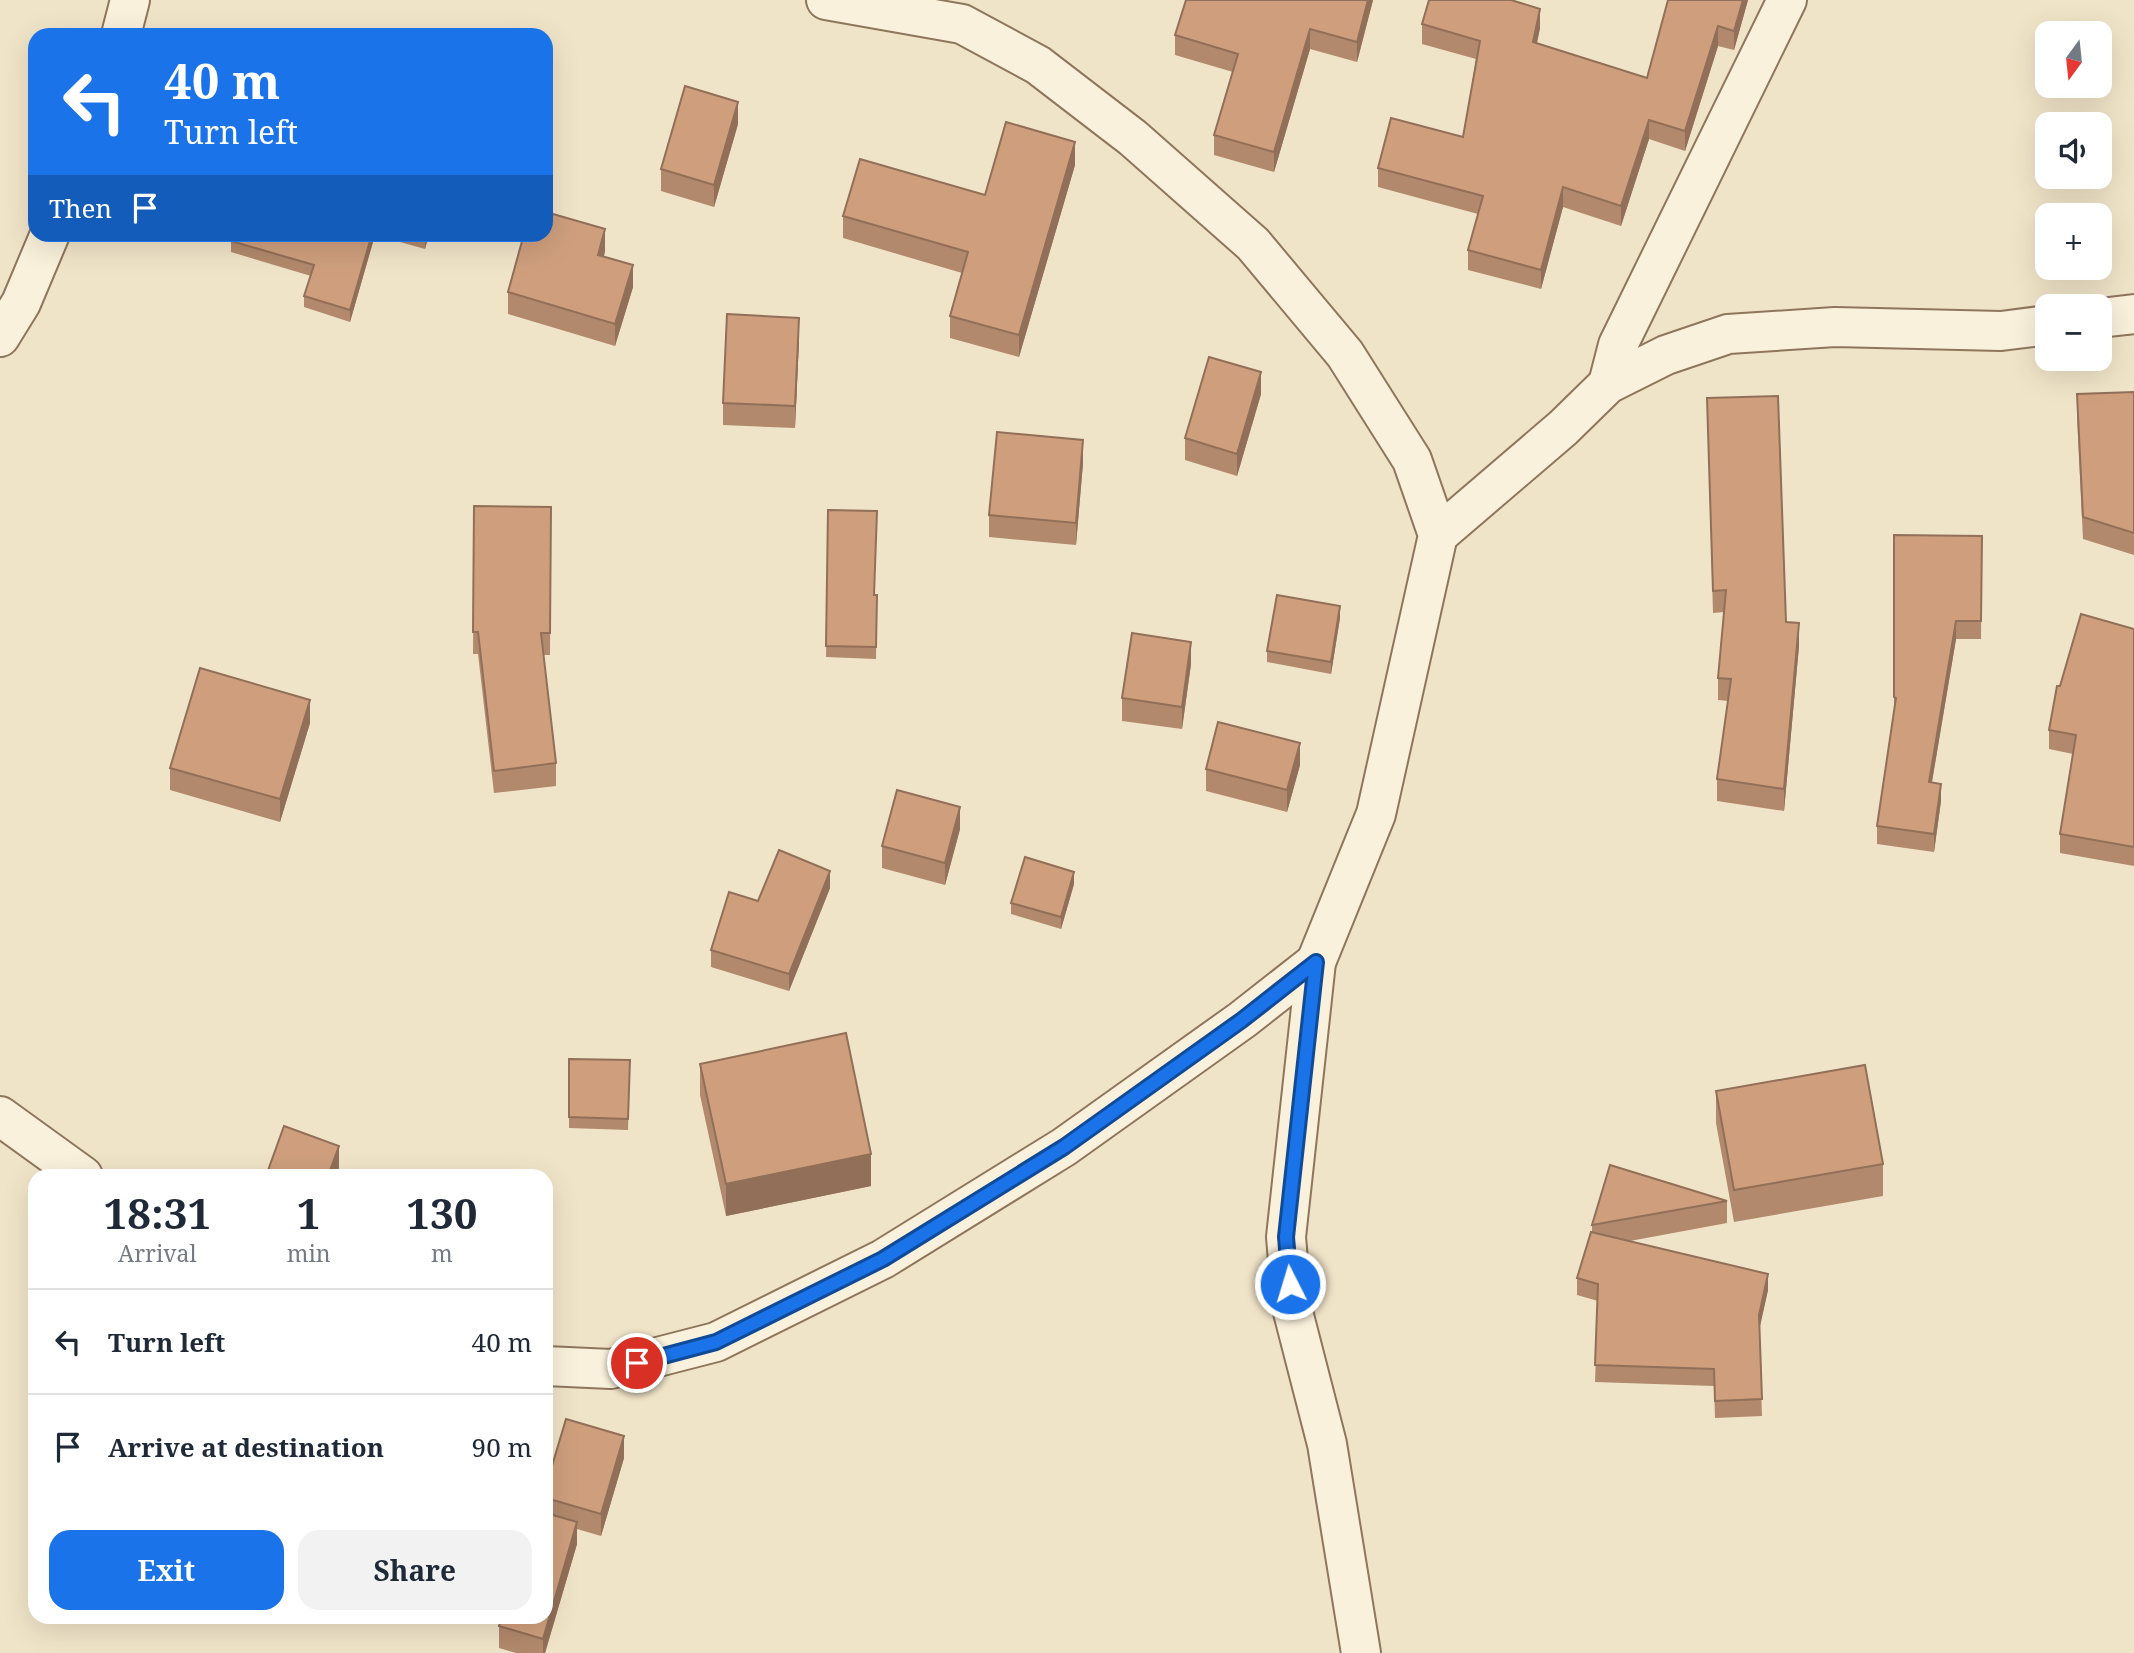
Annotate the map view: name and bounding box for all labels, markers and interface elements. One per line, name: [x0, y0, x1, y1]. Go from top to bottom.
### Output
north arrow: [2035, 21, 2112, 98]
map controls: [2035, 21, 2112, 371]
text: 40 m: [164, 47, 280, 113]
icon: left: [49, 56, 140, 147]
text: Turn left: [164, 110, 298, 153]
button: sound: [2035, 112, 2112, 189]
icon: arrive: [126, 189, 164, 227]
text: Then: [49, 190, 112, 226]
button: +: [2035, 203, 2112, 280]
button: −: [2035, 294, 2112, 371]
text: 18:31: [104, 1184, 211, 1241]
text: 1: [297, 1184, 321, 1241]
text: 130: [406, 1184, 477, 1241]
text: Arrival: [118, 1237, 197, 1269]
text: min: [287, 1237, 331, 1269]
text: m: [431, 1237, 453, 1269]
position arrow: [1253, 1247, 1327, 1321]
icon: left: [49, 1323, 87, 1361]
text: Turn left: [108, 1324, 225, 1360]
text: 40 m: [472, 1324, 532, 1360]
pin: [607, 1333, 667, 1393]
icon: arrive: [618, 1344, 656, 1382]
icon: arrive: [49, 1428, 87, 1466]
text: Arrive at destination: [108, 1429, 384, 1465]
text: 90 m: [472, 1429, 532, 1465]
button: Exit: [49, 1530, 284, 1610]
button: Share: [298, 1530, 532, 1610]

